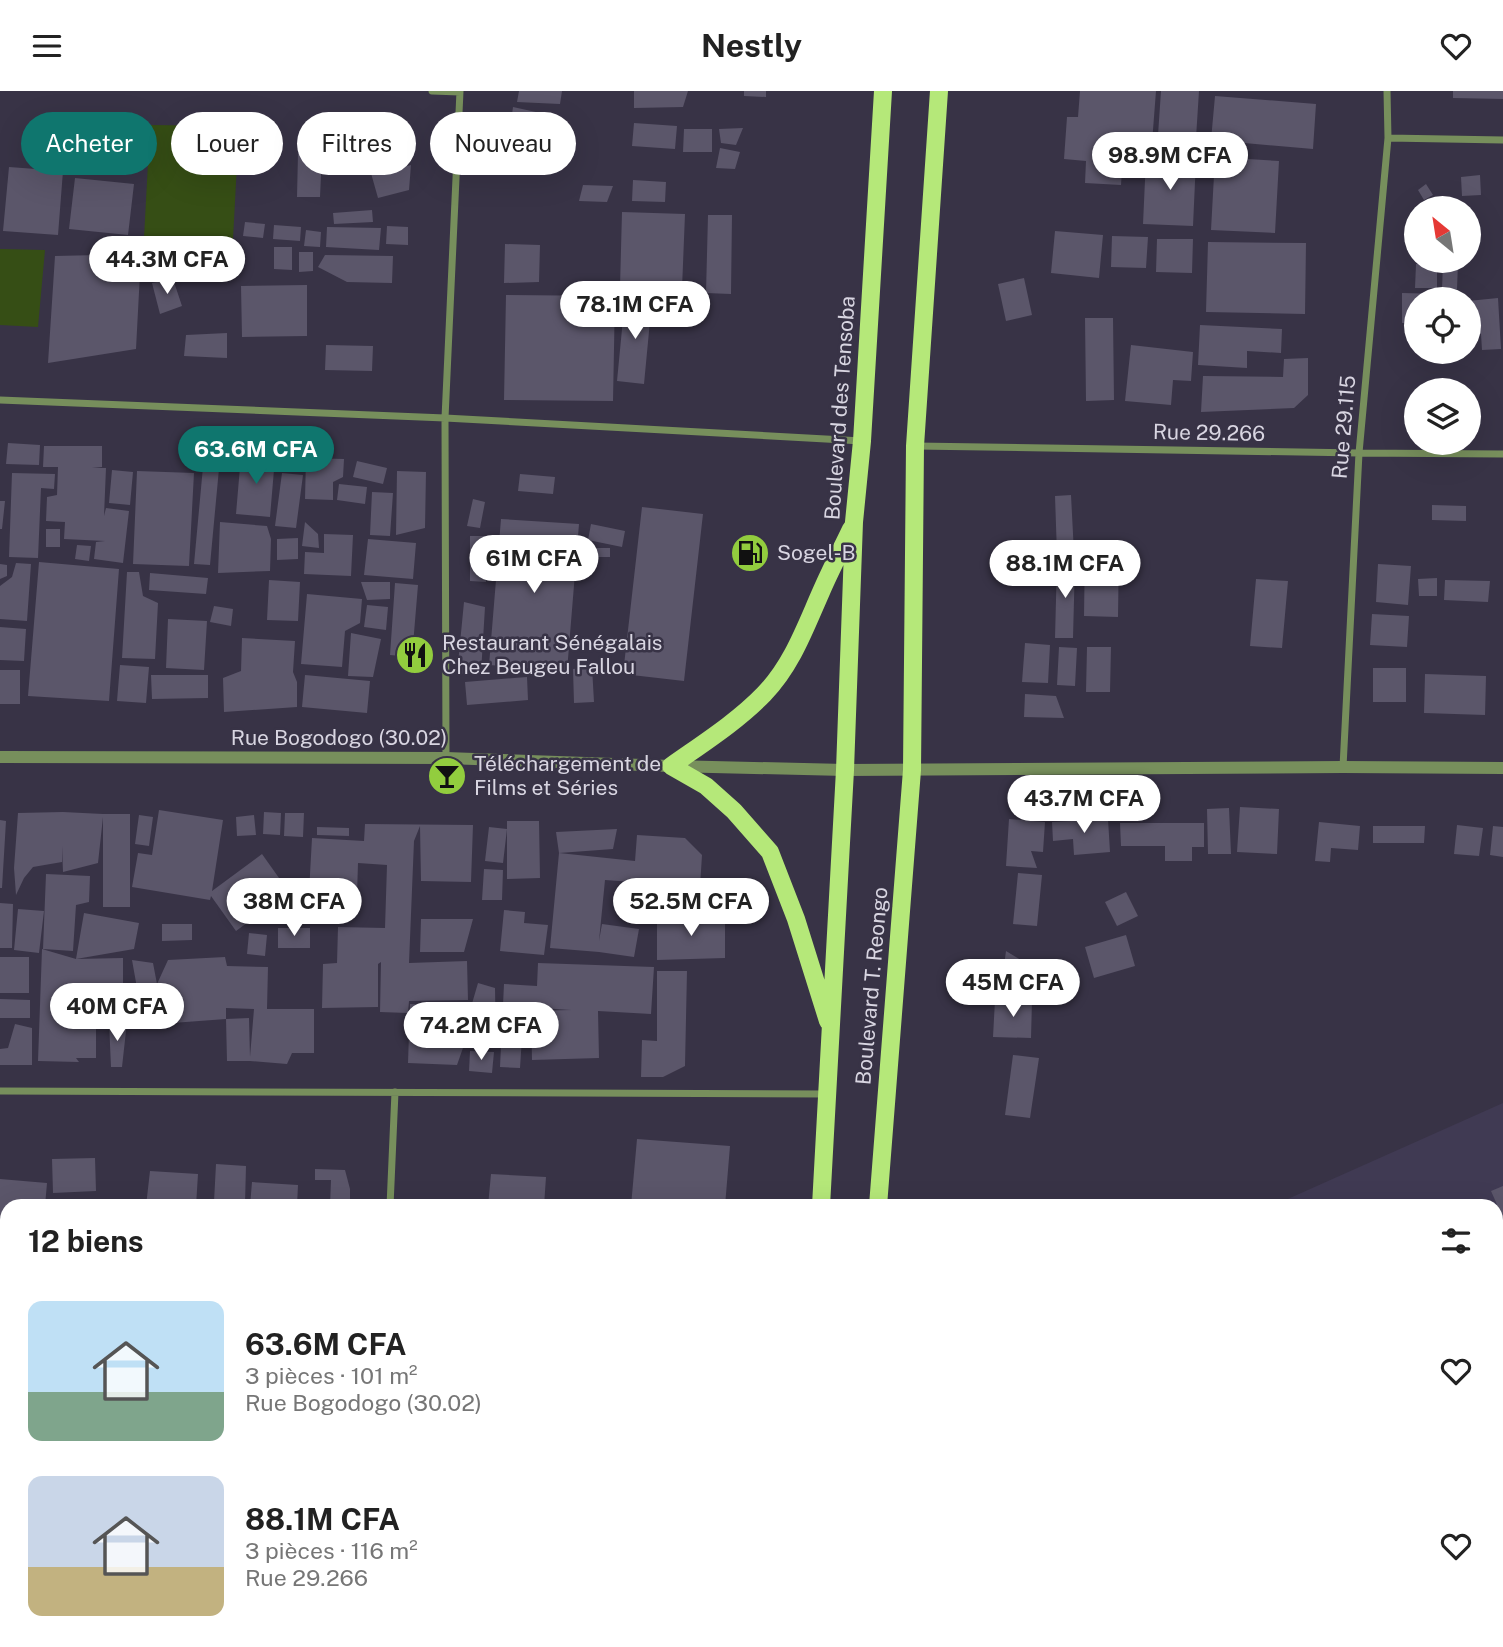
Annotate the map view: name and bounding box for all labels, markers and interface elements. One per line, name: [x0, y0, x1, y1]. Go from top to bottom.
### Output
icon: menu: [28, 27, 66, 65]
text: Nestly: [701, 27, 802, 64]
icon: heart: [1437, 27, 1475, 65]
chip: Acheter: [21, 112, 157, 175]
chip: Louer: [171, 112, 283, 175]
chip: Filtres: [297, 112, 416, 175]
chip: Nouveau: [430, 112, 576, 175]
pin: 98.9M CFA: [1090, 133, 1250, 192]
text: 98.9M CFA: [1108, 141, 1232, 168]
north arrow: [1404, 196, 1480, 273]
map controls: [1404, 196, 1481, 455]
pin: 44.3M CFA: [87, 237, 247, 296]
text: 44.3M CFA: [105, 245, 229, 272]
pin: 78.1M CFA: [555, 281, 715, 341]
button: locate: [1404, 287, 1481, 364]
text: 78.1M CFA: [576, 290, 694, 317]
street label: Boulevard des Tensoba: [819, 295, 860, 521]
street label: Rue 29.115: [1327, 374, 1360, 480]
button: layers: [1404, 378, 1481, 455]
street label: Rue 29.266: [1153, 419, 1265, 446]
pin: 63.6M CFA: [176, 427, 336, 486]
text: 63.6M CFA: [194, 435, 318, 462]
fuel station icon: Sogel-B: [729, 532, 771, 574]
pin: 61M CFA: [469, 535, 599, 595]
place label: Sogel-B: [777, 540, 855, 565]
pin: 88.1M CFA: [985, 540, 1145, 600]
text: 61M CFA: [485, 544, 583, 571]
text: 88.1M CFA: [1006, 549, 1124, 576]
place label: Restaurant Sénégalais Chez Beugeu Fallou: [442, 630, 662, 679]
restaurant icon: Restaurant Sénégalais Chez Beugeu Fallou: [394, 634, 436, 676]
street label: Rue Bogodogo (30.02): [231, 725, 447, 750]
place label: Téléchargement de Films et Séries: [474, 751, 661, 800]
bar icon: Téléchargement de Films et Séries: [426, 755, 468, 797]
pin: 43.7M CFA: [1004, 775, 1164, 835]
text: 43.7M CFA: [1023, 784, 1145, 811]
pin: 38M CFA: [229, 879, 359, 938]
pin: 52.5M CFA: [611, 879, 771, 938]
street label: Boulevard T. Reongo: [850, 886, 893, 1086]
text: 38M CFA: [243, 887, 345, 914]
text: 52.5M CFA: [629, 887, 753, 914]
pin: 45M CFA: [948, 960, 1078, 1019]
text: 45M CFA: [962, 968, 1064, 995]
pin: 40M CFA: [52, 983, 182, 1043]
text: 40M CFA: [66, 992, 168, 1019]
pin: 74.2M CFA: [401, 1003, 561, 1062]
text: 74.2M CFA: [420, 1011, 542, 1038]
icon: filters: [1437, 1222, 1475, 1260]
text: 12 biens: [28, 1223, 144, 1259]
text: 63.6M CFA: [245, 1326, 407, 1362]
icon: home: [84, 1329, 168, 1413]
icon: heart: [1437, 1352, 1475, 1390]
text: 3 pièces · 101 m²: [245, 1362, 417, 1389]
text: Rue Bogodogo (30.02): [245, 1389, 482, 1416]
text: 88.1M CFA: [245, 1501, 400, 1537]
icon: home: [84, 1504, 168, 1588]
icon: heart: [1437, 1527, 1475, 1565]
text: 3 pièces · 116 m²: [245, 1537, 418, 1564]
text: Rue 29.266: [245, 1564, 368, 1591]

